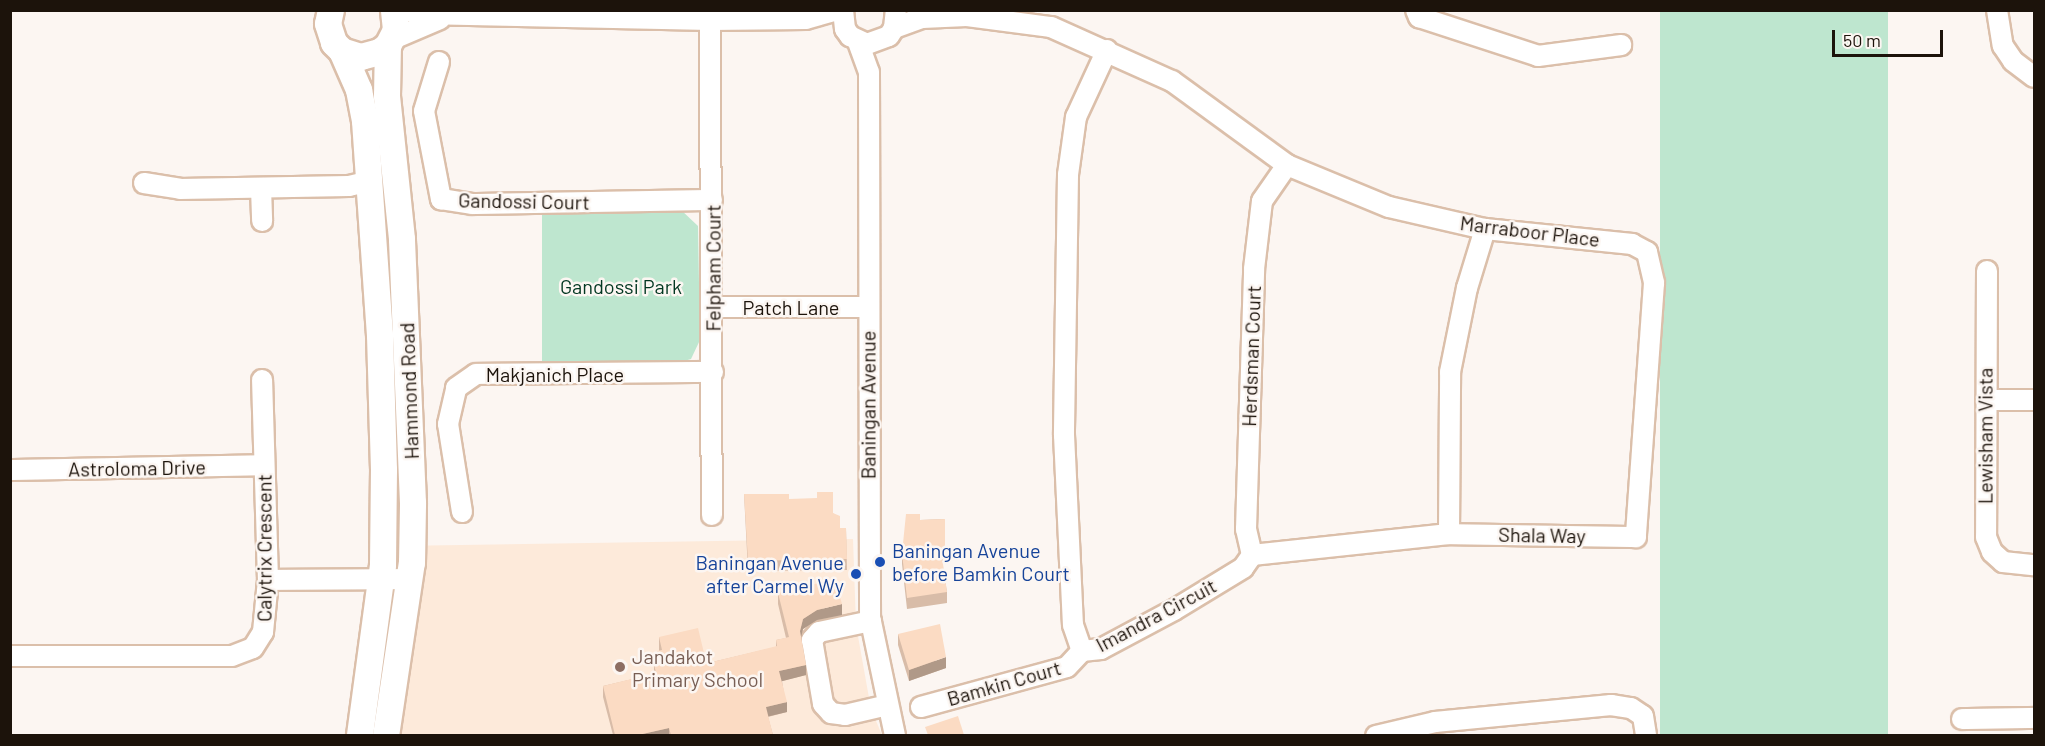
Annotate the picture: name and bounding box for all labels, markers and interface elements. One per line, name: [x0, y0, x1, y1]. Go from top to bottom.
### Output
scale bar: [1835, 18, 1946, 56]
text: 50 m: [1843, 29, 1881, 51]
street label: Gandossi Court: [458, 188, 590, 214]
street label: Felpham Court: [701, 205, 725, 331]
street label: Marraboor Place: [1459, 211, 1601, 251]
park label: Gandossi Park: [560, 274, 682, 298]
street label: Herdsman Court: [1237, 285, 1265, 427]
street label: Patch Lane: [743, 295, 839, 319]
street label: Hammond Road: [395, 322, 423, 460]
street label: Baningan Avenue: [856, 331, 880, 479]
street label: Makjanich Place: [486, 362, 624, 386]
street label: Lewisham Vista: [1973, 368, 1997, 504]
street label: Astroloma Drive: [68, 455, 206, 481]
street label: Calytrix Crescent: [252, 474, 276, 622]
street label: Shala Way: [1498, 522, 1586, 548]
place label: Baningan Avenue before Bamkin Court: [892, 538, 1070, 585]
place label: Baningan Avenue after Carmel Wy: [695, 550, 844, 597]
marker: Baningan Avenue before Bamkin Court: [873, 555, 887, 569]
marker: Baningan Avenue after Carmel Wy: [849, 567, 863, 581]
street label: Imandra Circuit: [1092, 573, 1220, 657]
place label: Jandakot Primary School: [632, 644, 763, 691]
street label: Bamkin Court: [944, 655, 1064, 711]
marker: Jandakot Primary School: [613, 660, 627, 674]

